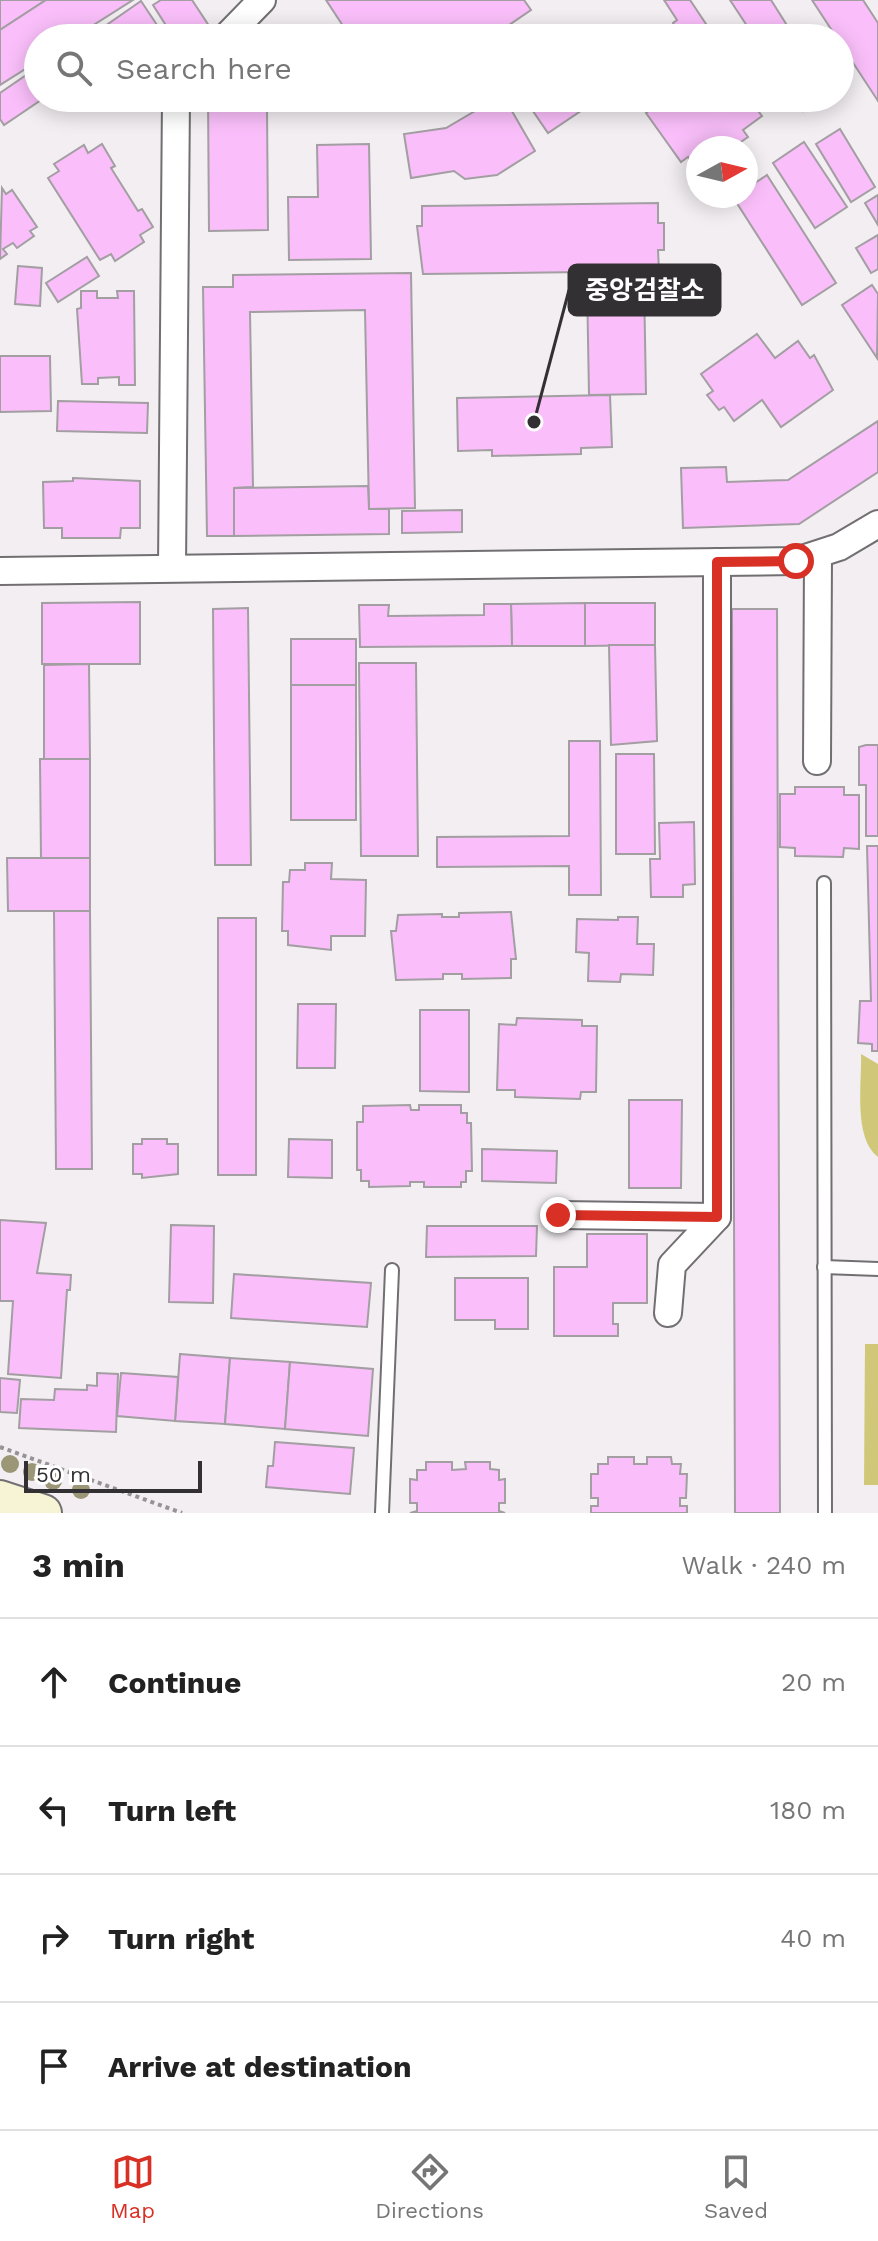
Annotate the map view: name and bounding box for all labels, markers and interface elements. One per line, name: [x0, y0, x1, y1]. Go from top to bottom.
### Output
search box: [24, 24, 854, 112]
icon: search: [52, 46, 96, 90]
text: Search here: [116, 51, 292, 86]
north arrow: [686, 136, 758, 208]
callout: 중앙검찰소: [569, 265, 720, 315]
text: 중앙검찰소: [585, 275, 705, 305]
route start: [778, 543, 814, 579]
route end: [540, 1197, 576, 1233]
scale bar: [24, 1457, 202, 1493]
text: 50 m: [36, 1462, 91, 1487]
text: 3 min: [32, 1545, 125, 1585]
text: Walk · 240 m: [682, 1550, 846, 1580]
icon: ahead: [32, 1660, 76, 1704]
text: Continue: [108, 1665, 241, 1700]
text: 20 m: [781, 1667, 846, 1697]
icon: left: [32, 1788, 76, 1832]
text: Turn left: [108, 1793, 236, 1828]
text: 180 m: [770, 1795, 846, 1825]
icon: right: [32, 1916, 76, 1960]
text: Turn right: [108, 1921, 254, 1956]
text: 40 m: [780, 1923, 846, 1953]
icon: arrive: [32, 2044, 76, 2088]
text: Arrive at destination: [108, 2049, 412, 2084]
tab: Map: [110, 2150, 155, 2223]
tab: Directions: [375, 2150, 484, 2223]
tab: Saved: [704, 2150, 768, 2223]

